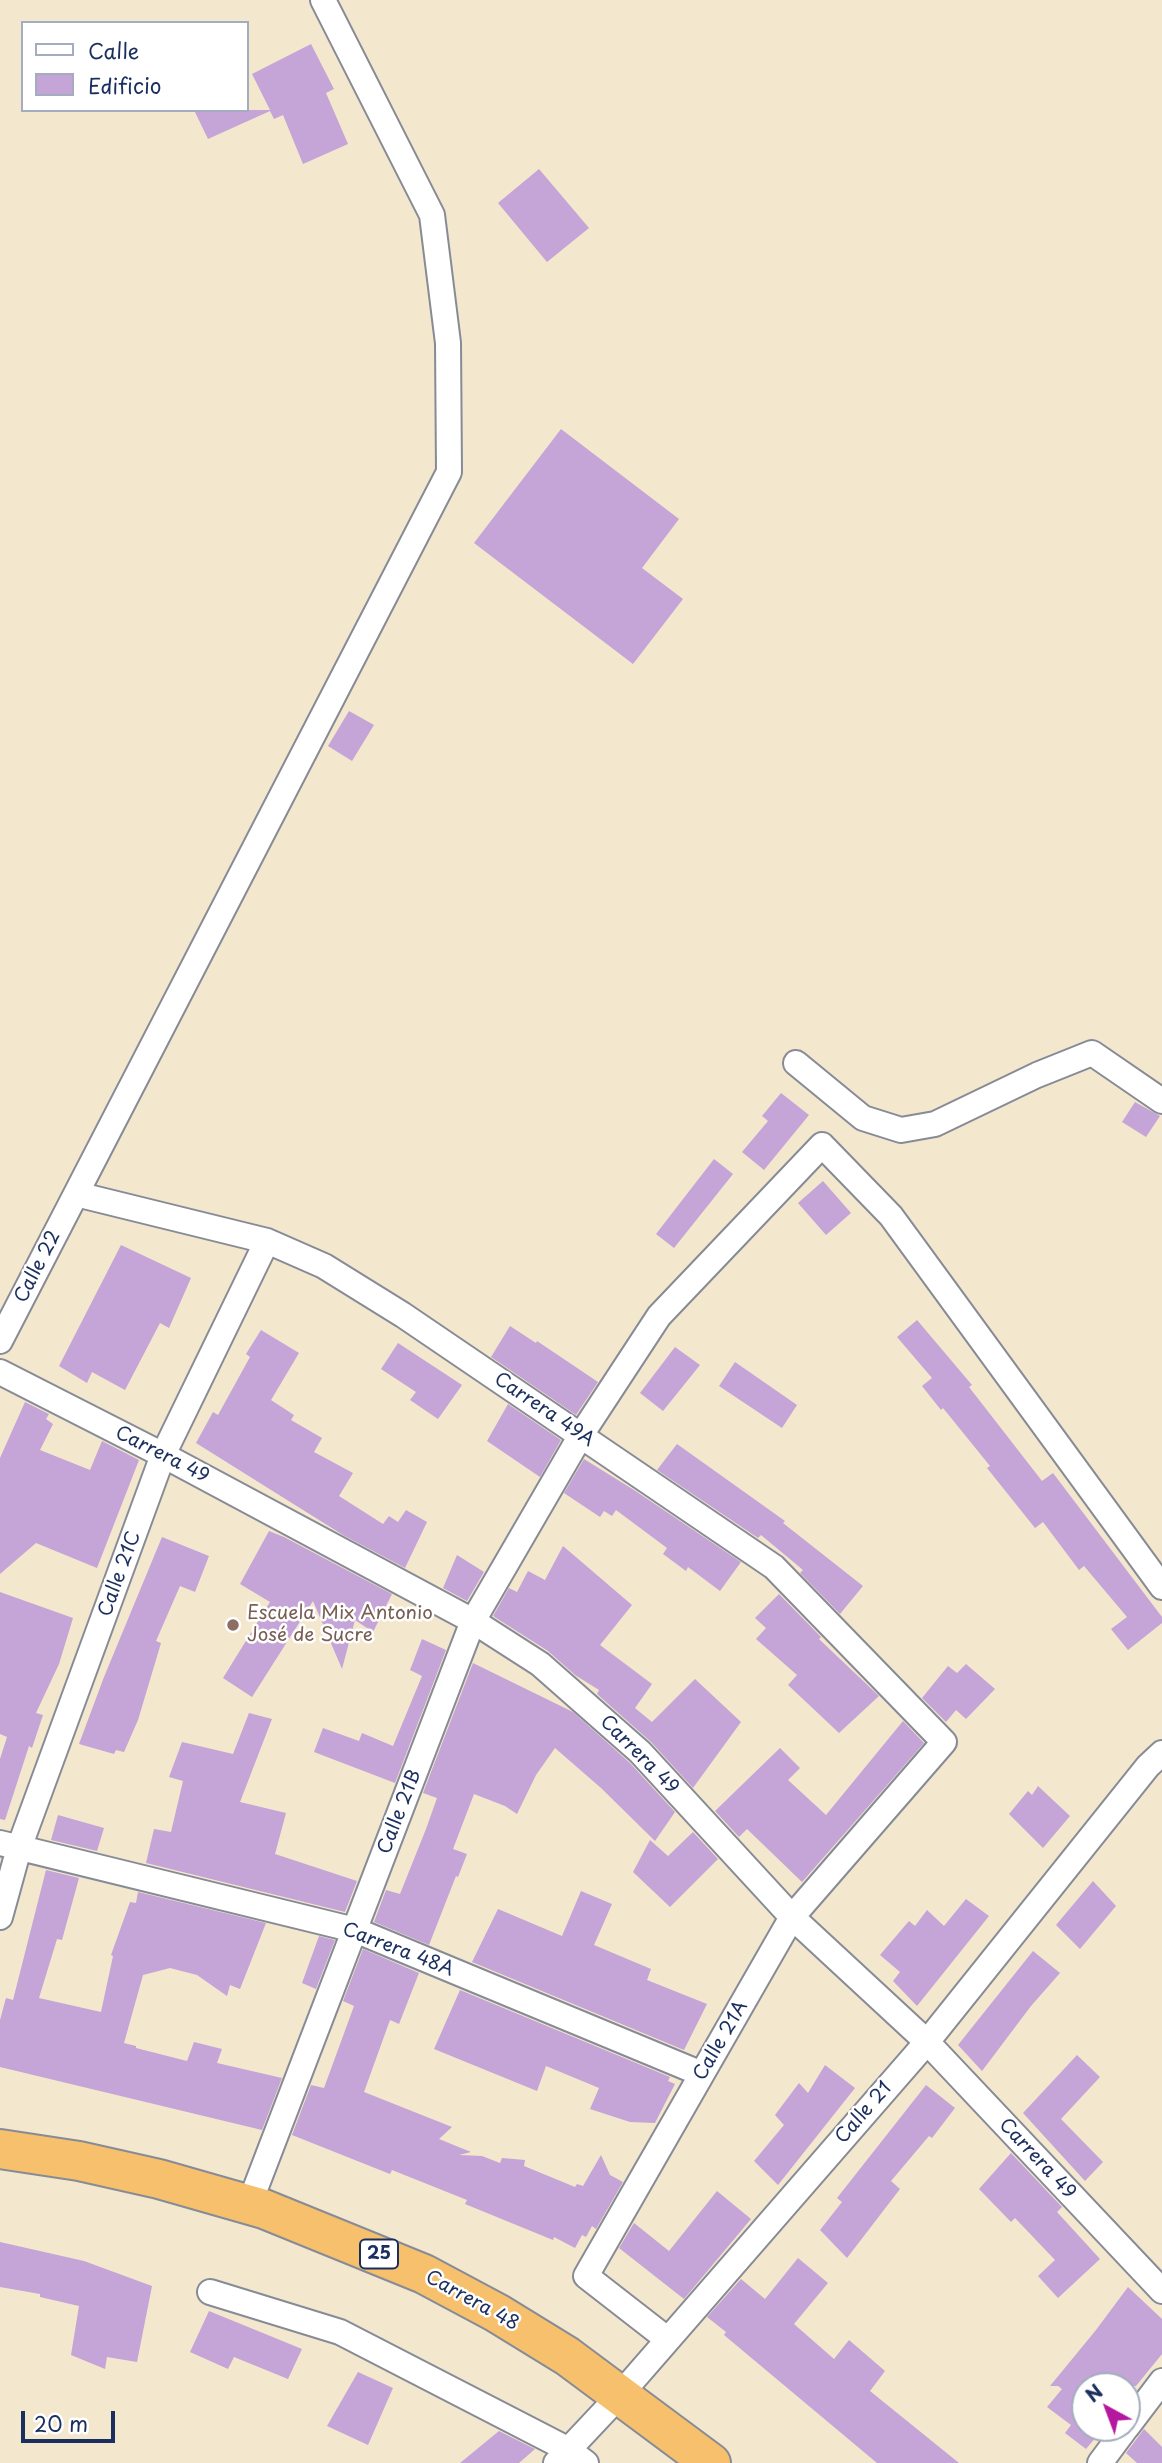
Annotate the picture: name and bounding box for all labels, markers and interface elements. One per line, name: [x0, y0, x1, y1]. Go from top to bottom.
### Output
legend: [21, 21, 248, 112]
text: Calle: [88, 34, 139, 66]
text: Edificio: [88, 69, 161, 101]
street label: Calle 22: [10, 1227, 66, 1307]
street label: Carrera 49A: [489, 1368, 599, 1452]
street label: Carrera 49: [111, 1422, 213, 1488]
street label: Calle 21C: [94, 1528, 146, 1620]
place label: Escuela Mix Antonio José de Sucre: [247, 1603, 433, 1647]
marker: Escuela Mix Antonio José de Sucre: [225, 1617, 241, 1633]
street label: Carrera 49: [595, 1711, 683, 1799]
street label: Calle 21B: [374, 1767, 426, 1857]
street label: Carrera 48A: [339, 1918, 457, 1982]
street label: Calle 21A: [689, 1997, 753, 2085]
street label: Calle 21: [831, 2077, 897, 2149]
street label: Carrera 49: [994, 2114, 1080, 2204]
road number: 25: [360, 2240, 398, 2268]
street label: Carrera 48: [421, 2266, 523, 2336]
north arrow: [1071, 2372, 1141, 2442]
text: N: [1079, 2377, 1108, 2408]
scale bar: [24, 2396, 119, 2440]
text: 20 m: [34, 2407, 88, 2439]

